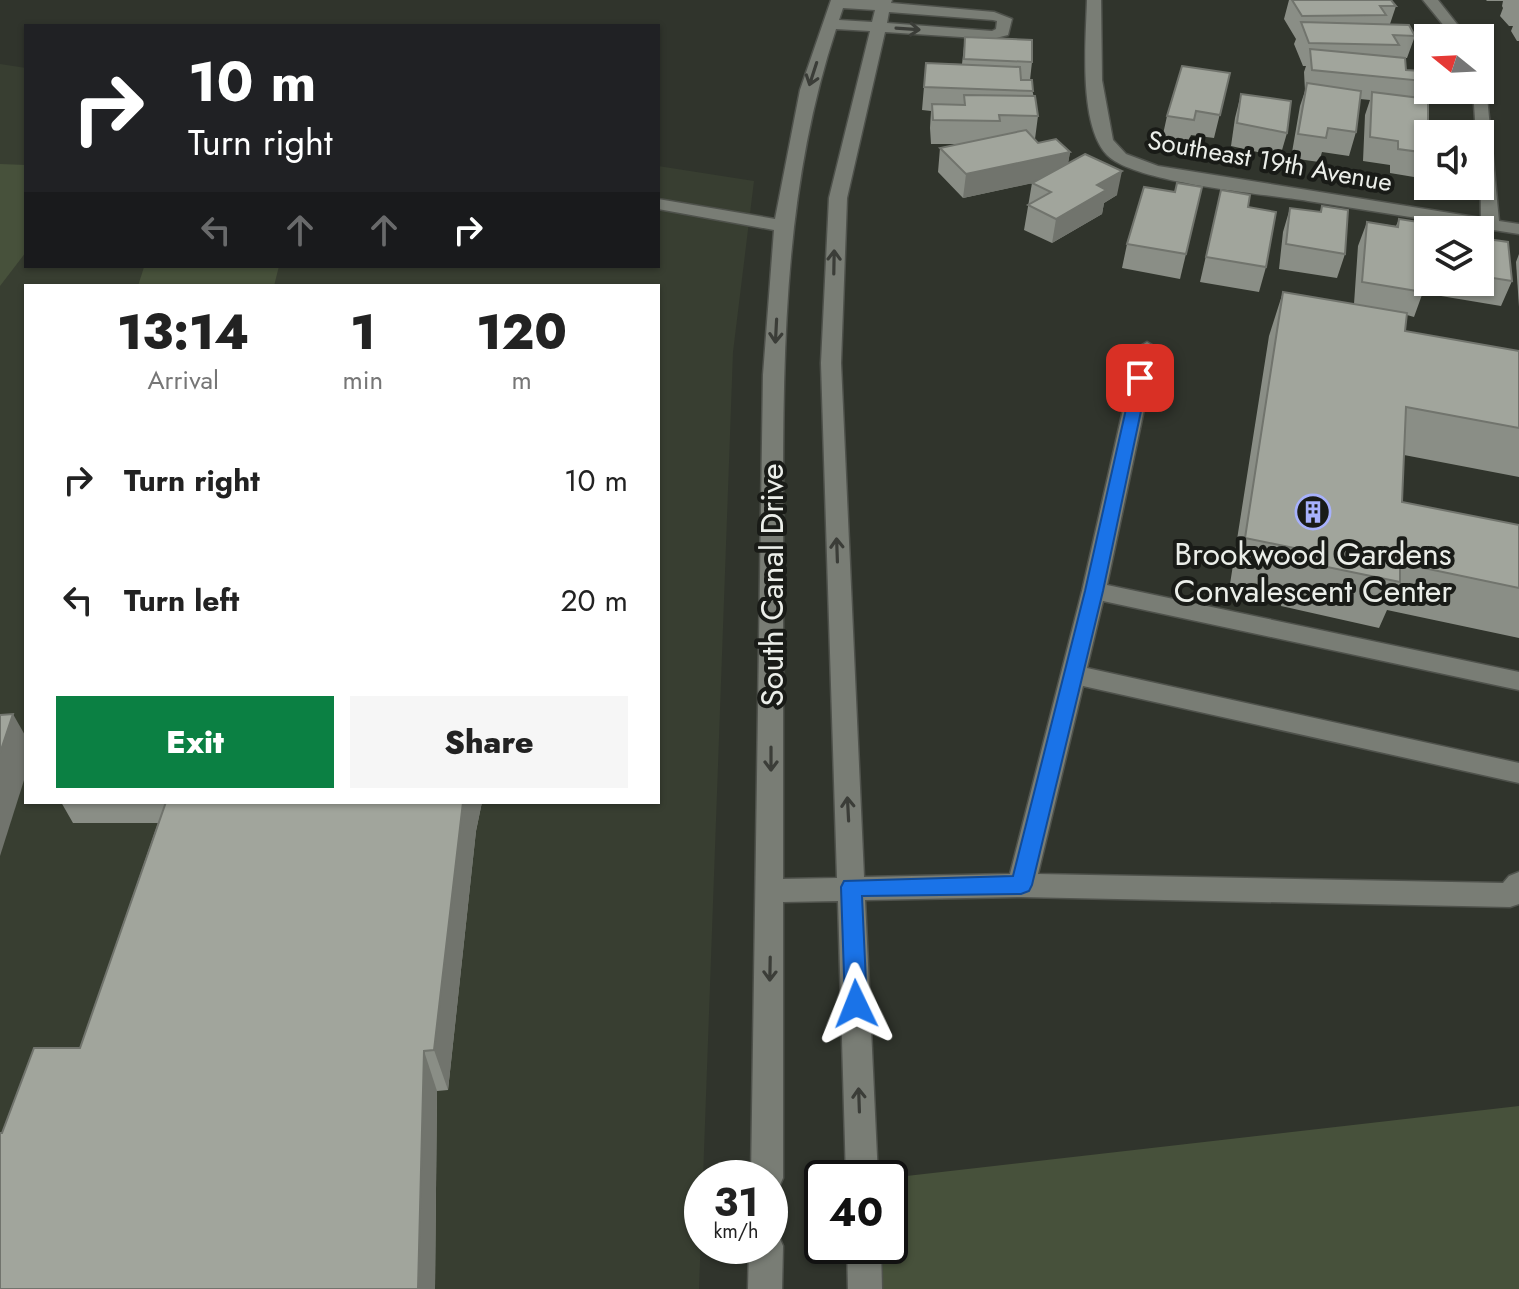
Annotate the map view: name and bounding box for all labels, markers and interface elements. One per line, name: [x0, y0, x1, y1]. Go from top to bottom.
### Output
one-way arrow: [894, 22, 920, 37]
north arrow: [1414, 24, 1494, 104]
map controls: [1414, 24, 1494, 296]
text: 10 m: [188, 41, 316, 122]
icon: right: [56, 56, 160, 160]
one-way arrow: [805, 61, 819, 86]
text: Turn right: [188, 116, 333, 168]
button: sound: [1414, 120, 1494, 200]
street label: Southeast 19th Avenue: [1145, 121, 1395, 201]
icon: left: [194, 208, 238, 252]
icon: ahead: [278, 208, 322, 252]
icon: ahead: [362, 208, 406, 252]
icon: right: [446, 208, 490, 252]
button: layers: [1414, 216, 1494, 296]
one-way arrow: [826, 249, 841, 276]
text: 13:14: [117, 298, 249, 367]
text: 1: [350, 298, 375, 367]
text: 120: [476, 298, 567, 367]
one-way arrow: [768, 317, 783, 344]
pin: [1106, 344, 1174, 412]
icon: arrive: [1118, 356, 1162, 400]
text: Arrival: [147, 361, 219, 399]
text: min: [342, 361, 383, 399]
text: m: [511, 361, 532, 399]
icon: right: [56, 458, 100, 502]
text: Turn right: [124, 459, 260, 502]
text: 10 m: [564, 459, 628, 502]
street label: South Canal Drive: [749, 463, 795, 707]
building icon: Brookwood Gardens Convalescent Center: [1294, 493, 1332, 531]
place label: Brookwood Gardens Convalescent Center: [1174, 531, 1452, 614]
one-way arrow: [830, 537, 845, 564]
icon: left: [56, 578, 100, 622]
text: Turn left: [124, 579, 239, 622]
text: 20 m: [561, 579, 628, 622]
button: Exit: [56, 696, 334, 788]
button: Share: [350, 696, 628, 788]
one-way arrow: [763, 745, 779, 772]
one-way arrow: [840, 796, 855, 823]
one-way arrow: [762, 955, 777, 982]
position arrow: [814, 962, 898, 1046]
one-way arrow: [852, 1087, 867, 1114]
speed limit sign: 40: [804, 1160, 908, 1264]
text: 31: [713, 1173, 759, 1231]
text: km/h: [713, 1217, 759, 1246]

